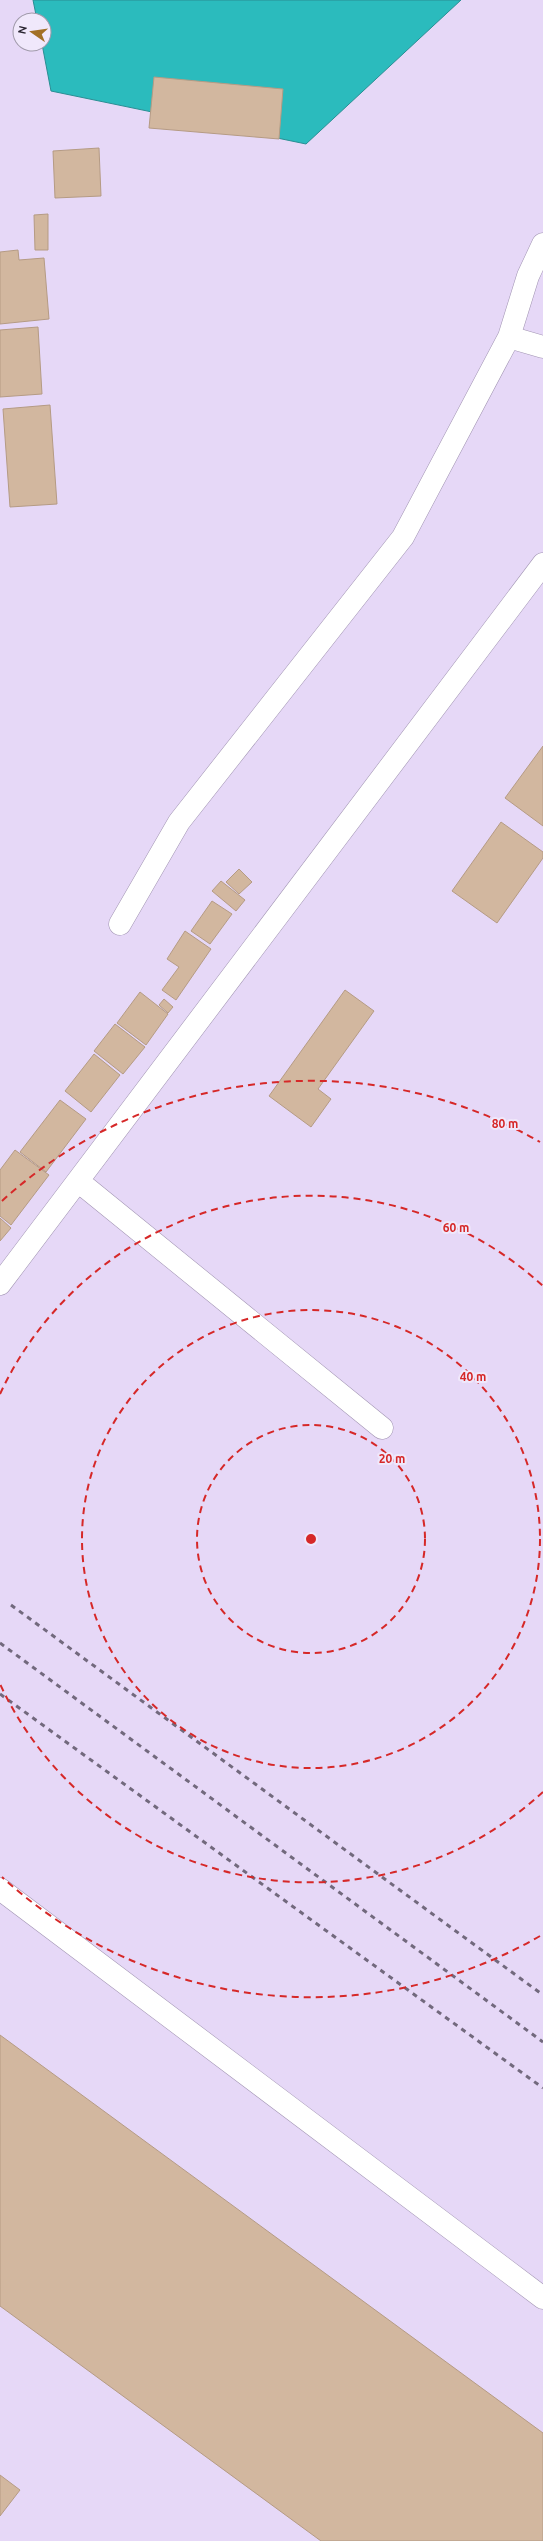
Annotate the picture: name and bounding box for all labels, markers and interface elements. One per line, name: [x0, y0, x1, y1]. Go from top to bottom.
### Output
north arrow: [12, 12, 52, 52]
text: N: [15, 24, 29, 35]
text: 80 m: [492, 1117, 518, 1130]
text: 60 m: [443, 1221, 469, 1234]
text: 40 m: [460, 1370, 486, 1383]
text: 20 m: [379, 1452, 405, 1465]
centre of rings: [304, 1532, 318, 1546]

